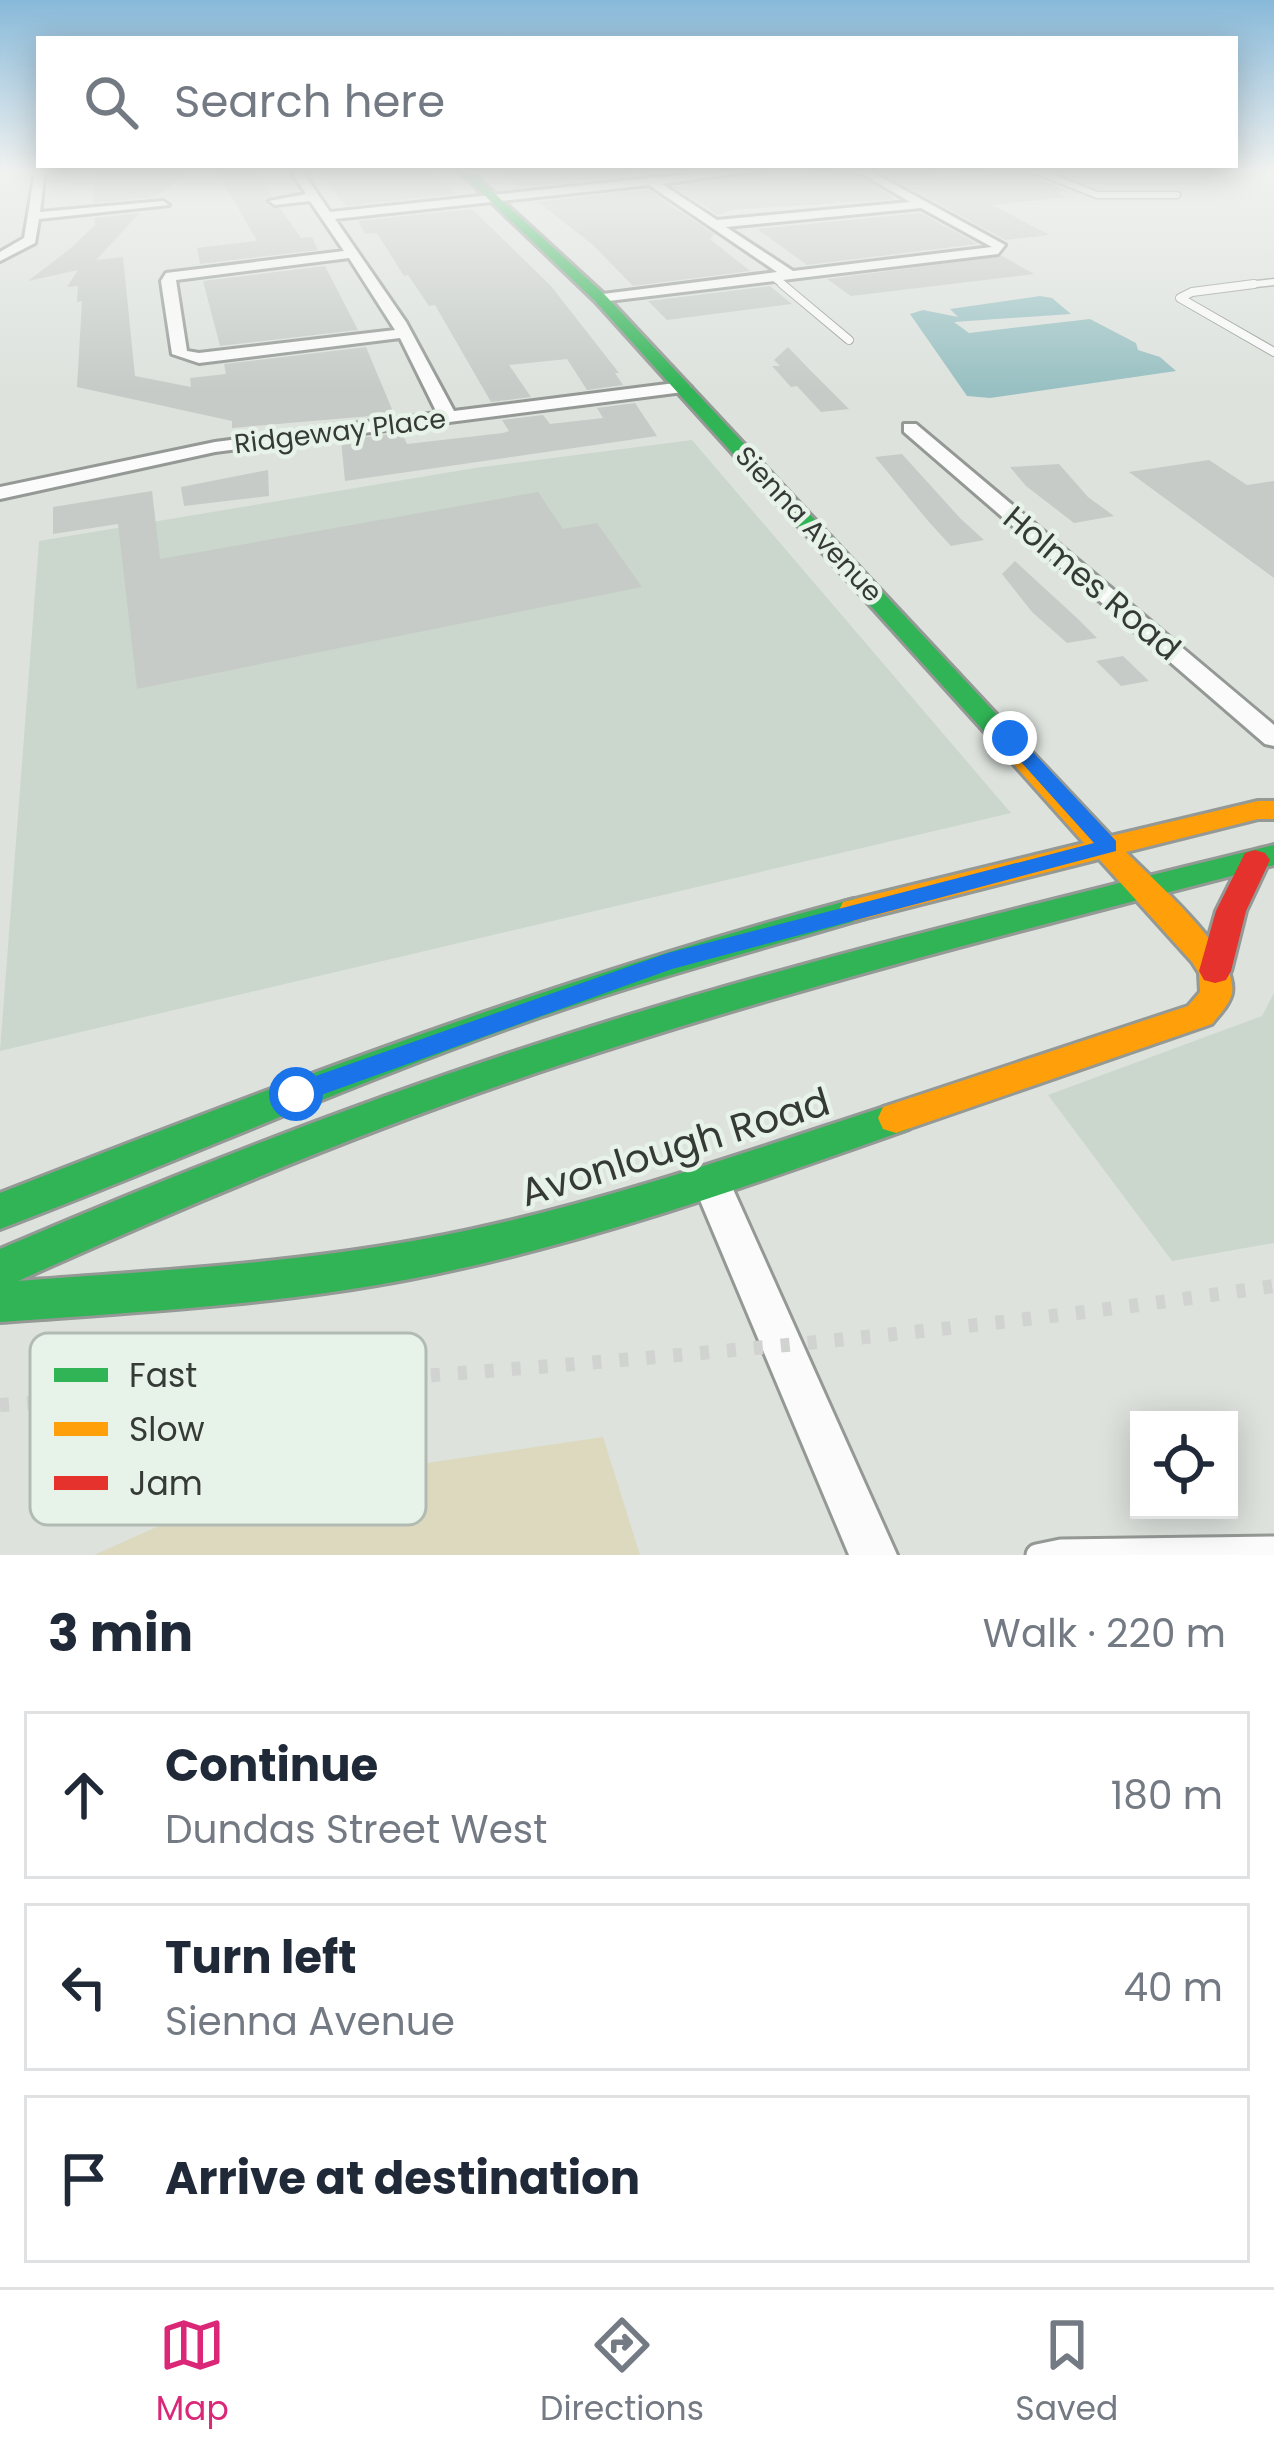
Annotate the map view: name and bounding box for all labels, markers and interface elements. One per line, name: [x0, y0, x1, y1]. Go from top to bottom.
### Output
search box: [36, 36, 1238, 168]
icon: search: [78, 69, 144, 135]
text: Search here: [174, 70, 445, 133]
street label: Ridgeway Place: [232, 400, 448, 462]
street label: Sienna Avenue: [727, 438, 891, 610]
street label: Holmes Road: [993, 495, 1191, 671]
route end: [983, 711, 1037, 765]
route start: [269, 1067, 323, 1121]
street label: Avonlough Road: [514, 1074, 836, 1220]
legend: [30, 1333, 426, 1525]
text: Fast: [129, 1352, 197, 1399]
text: Slow: [129, 1406, 205, 1453]
map controls: [1130, 1411, 1238, 1519]
button: locate: [1130, 1411, 1238, 1519]
text: Jam: [129, 1460, 203, 1507]
text: 3 min: [48, 1597, 193, 1669]
text: Walk · 220 m: [983, 1606, 1226, 1661]
text: Continue: [165, 1734, 378, 1797]
icon: ahead: [51, 1762, 117, 1828]
text: 180 m: [1111, 1768, 1223, 1823]
text: Dundas Street West: [165, 1802, 547, 1857]
text: Turn left: [165, 1926, 357, 1989]
icon: left: [51, 1954, 117, 2020]
text: 40 m: [1123, 1960, 1223, 2015]
text: Sienna Avenue: [165, 1994, 455, 2049]
icon: arrive: [51, 2146, 117, 2212]
text: Arrive at destination: [165, 2147, 640, 2210]
tab: Map: [156, 2312, 229, 2434]
tab: Directions: [540, 2312, 704, 2434]
tab: Saved: [1015, 2312, 1118, 2434]

